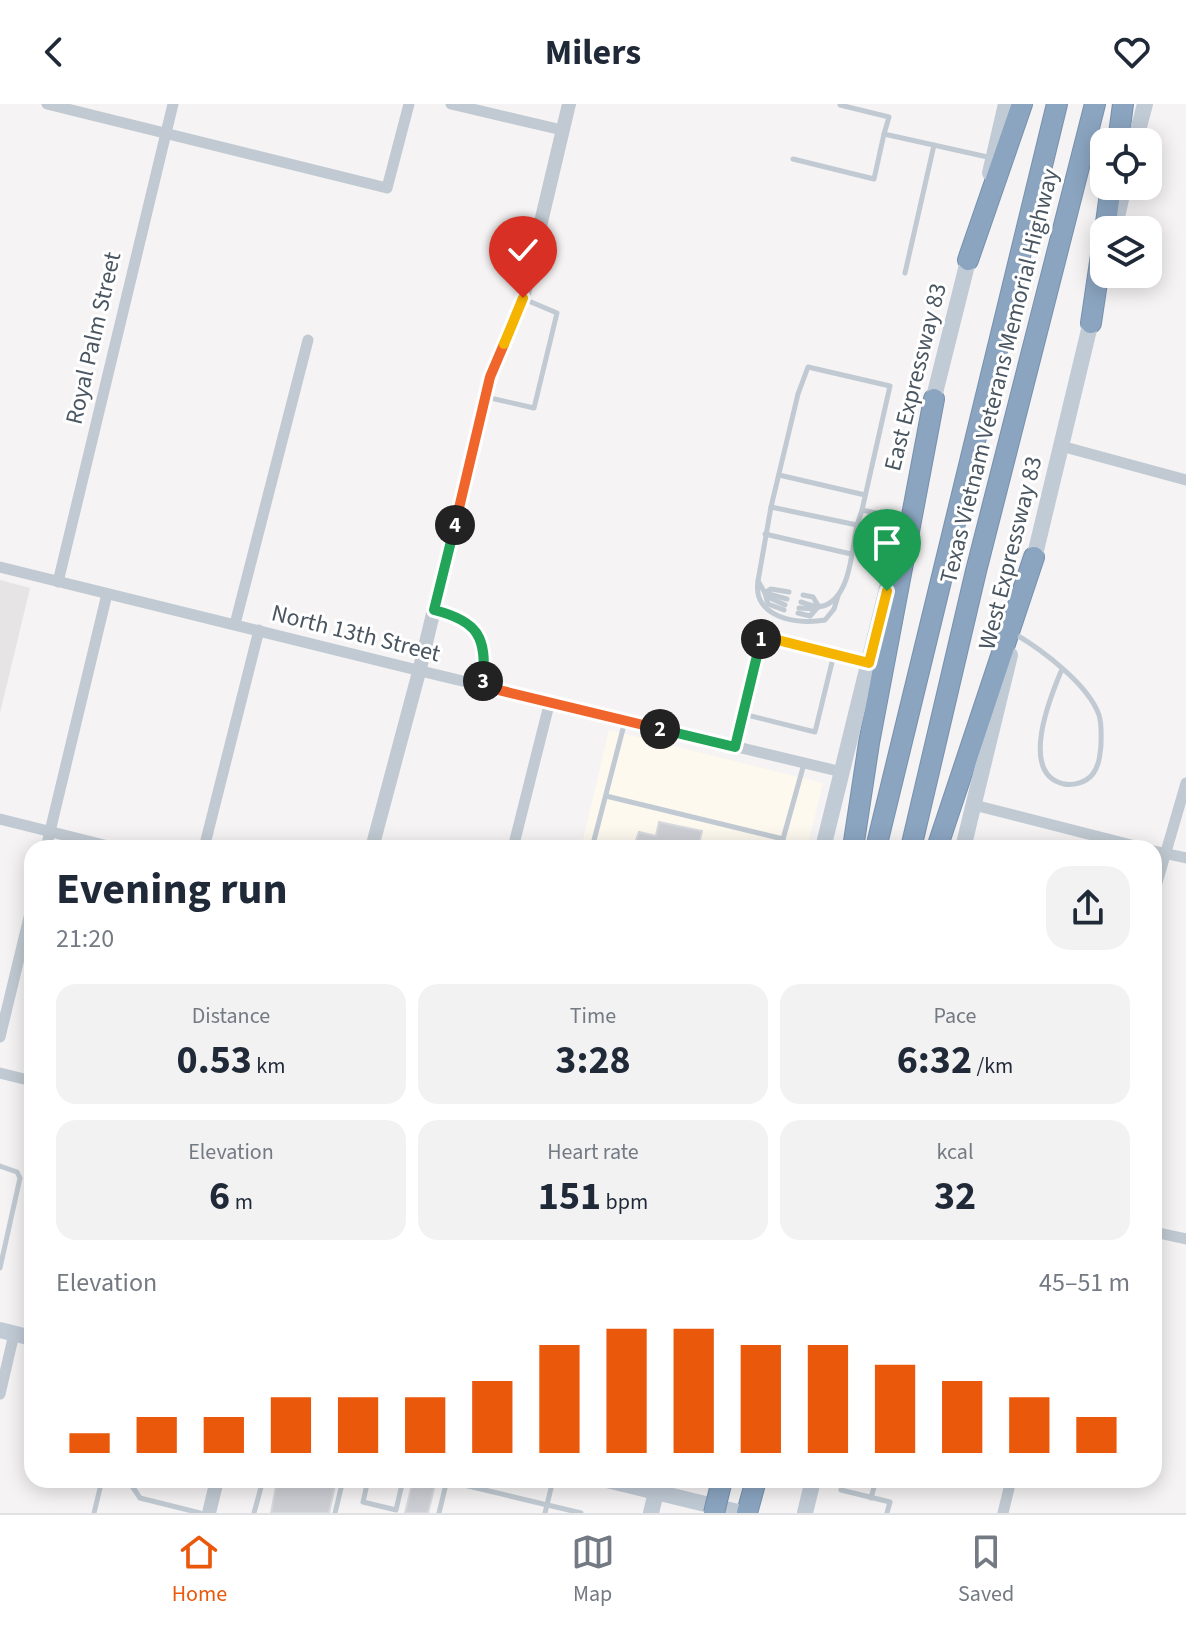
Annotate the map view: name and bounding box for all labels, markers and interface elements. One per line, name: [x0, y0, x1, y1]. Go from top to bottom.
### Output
text: Milers: [545, 27, 641, 78]
icon: back: [32, 30, 76, 74]
icon: heart: [1110, 30, 1154, 74]
map controls: [1090, 128, 1162, 288]
button: locate: [1090, 128, 1162, 200]
street label: Texas Vietnam Veterans Memorial Highway: [931, 165, 1068, 587]
pin: [489, 216, 557, 298]
button: layers: [1090, 216, 1162, 288]
icon: check: [501, 228, 545, 272]
street label: Royal Palm Street: [57, 249, 130, 428]
street label: East Expressway 83: [875, 280, 956, 475]
street label: West Expressway 83: [970, 453, 1051, 654]
pin: 4: [435, 505, 475, 545]
text: 4: [449, 509, 461, 541]
pin: [853, 509, 921, 591]
icon: arrive: [865, 521, 909, 565]
street label: North 13th Street: [268, 596, 444, 671]
pin: 1: [741, 619, 781, 659]
text: 1: [755, 623, 767, 655]
pin: 3: [463, 661, 503, 701]
text: 3: [477, 665, 489, 697]
pin: 2: [640, 709, 680, 749]
text: 2: [654, 713, 666, 745]
text: Evening run: [56, 858, 288, 921]
button: share: [1046, 866, 1130, 950]
text: 21:20: [56, 920, 114, 957]
text: Distance: [192, 1000, 270, 1032]
text: Time: [570, 1000, 616, 1032]
text: Pace: [933, 1000, 977, 1032]
text: 0.53: [177, 1032, 252, 1089]
text: 3:28: [555, 1032, 631, 1089]
text: 6:32: [897, 1032, 972, 1089]
text: km: [252, 1050, 285, 1082]
text: /km: [972, 1050, 1013, 1082]
text: Elevation: [188, 1136, 274, 1168]
text: Heart rate: [547, 1136, 639, 1168]
text: kcal: [936, 1136, 974, 1168]
text: 6: [209, 1168, 230, 1225]
text: 151: [538, 1168, 601, 1225]
text: 32: [934, 1168, 976, 1225]
text: m: [230, 1186, 253, 1218]
text: bpm: [601, 1186, 648, 1218]
text: Elevation: [56, 1264, 157, 1301]
text: 45–51 m: [1039, 1264, 1130, 1301]
tab: Home: [172, 1530, 227, 1610]
tab: Map: [571, 1530, 615, 1610]
tab: Saved: [958, 1530, 1014, 1610]

